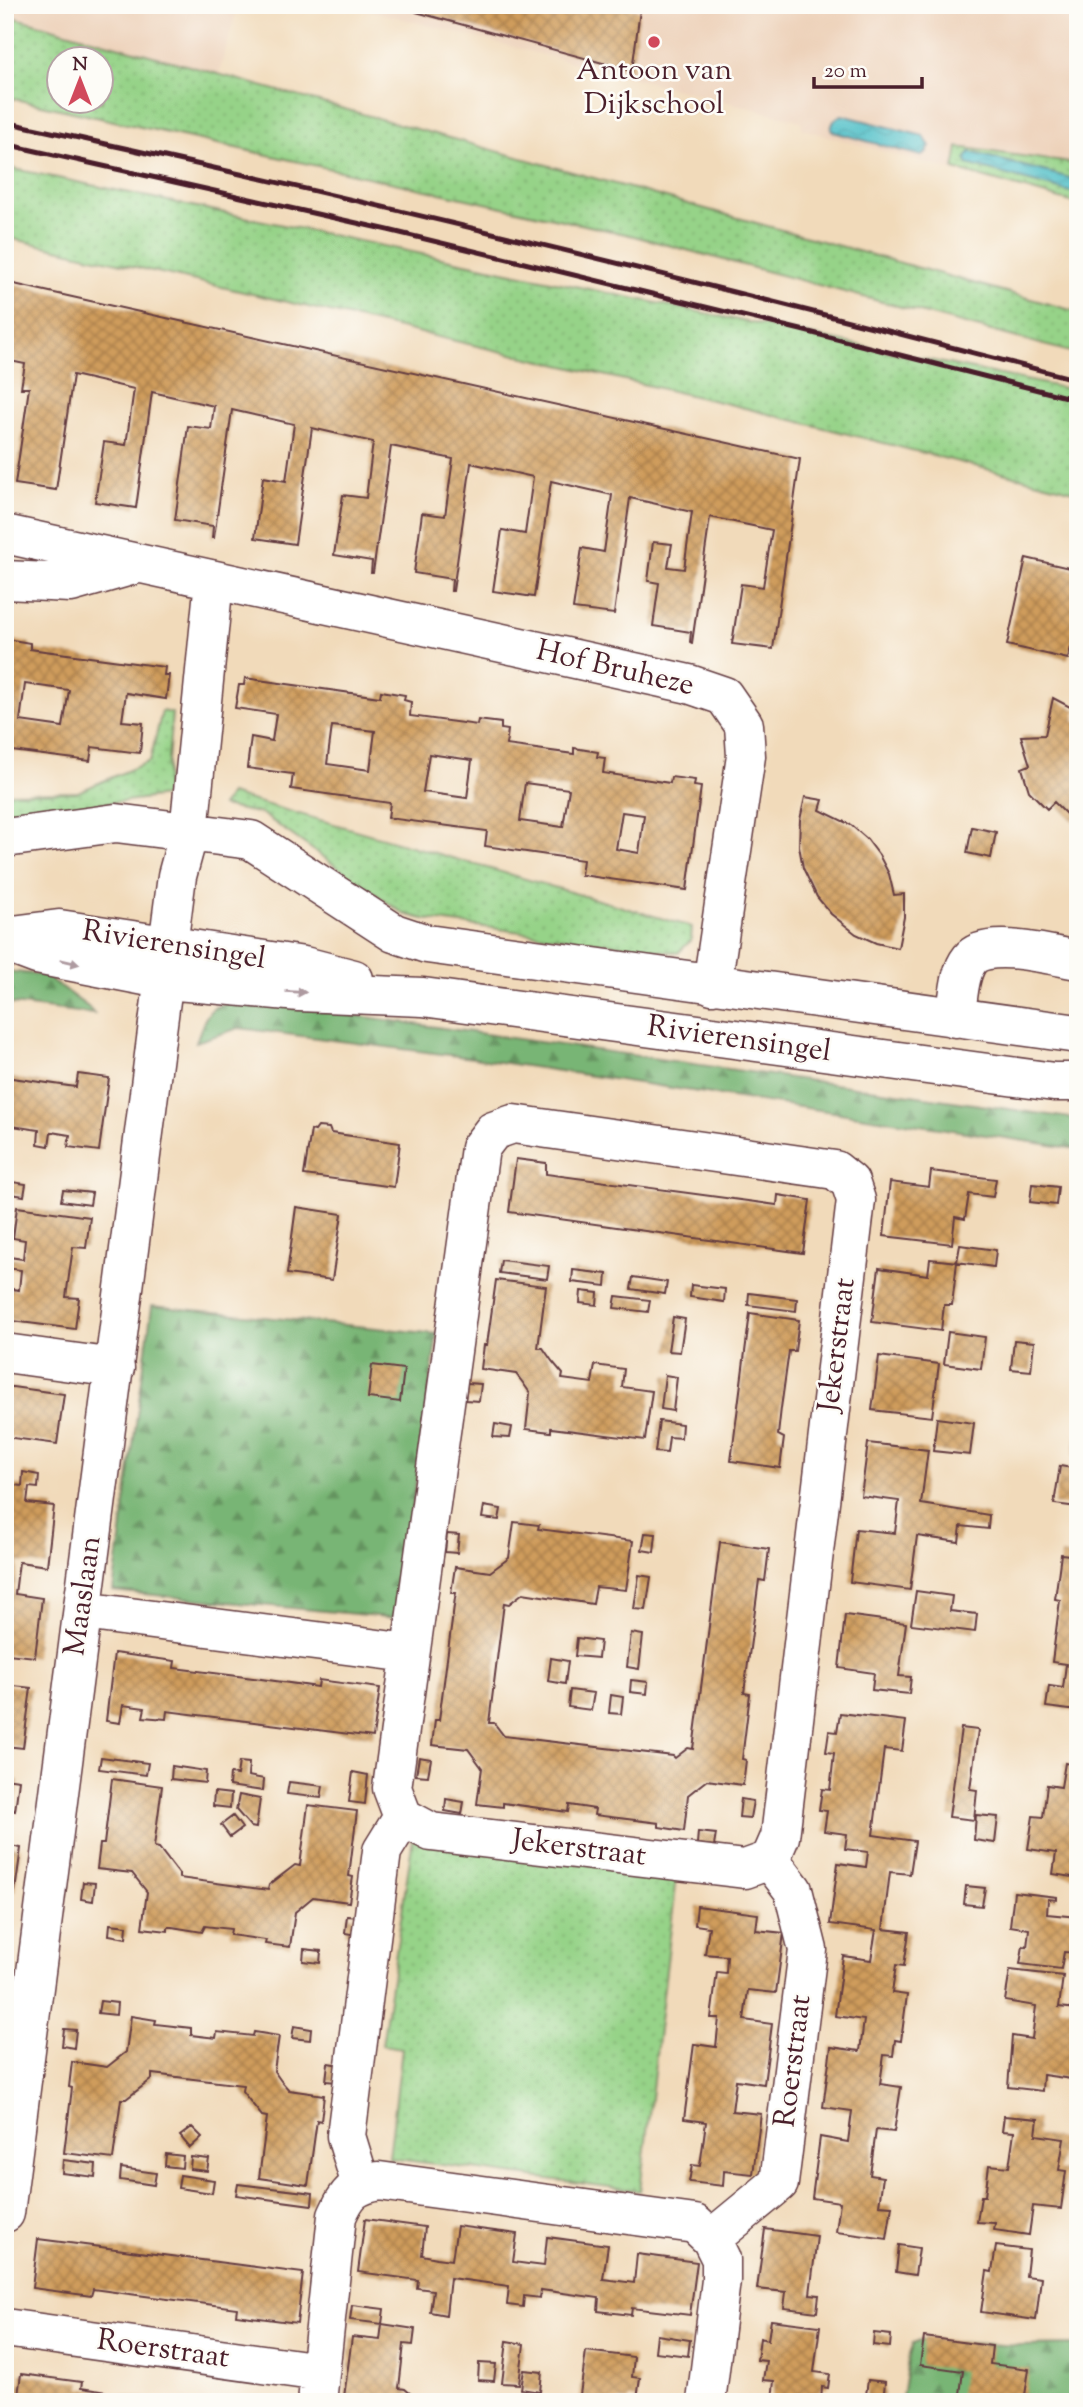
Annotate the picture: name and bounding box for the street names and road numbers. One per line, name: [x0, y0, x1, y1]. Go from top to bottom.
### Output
street label: Hof Bruheze: [532, 630, 698, 708]
street label: Rivierensingel: [79, 910, 269, 982]
street label: Rivierensingel: [644, 1006, 834, 1074]
street label: Jekerstraat: [808, 1276, 868, 1416]
street label: Maaslaan: [54, 1533, 114, 1659]
street label: Jekerstraat: [508, 1819, 648, 1879]
street label: Roerstraat: [765, 1992, 823, 2130]
street label: Roerstraat: [94, 2319, 232, 2381]

